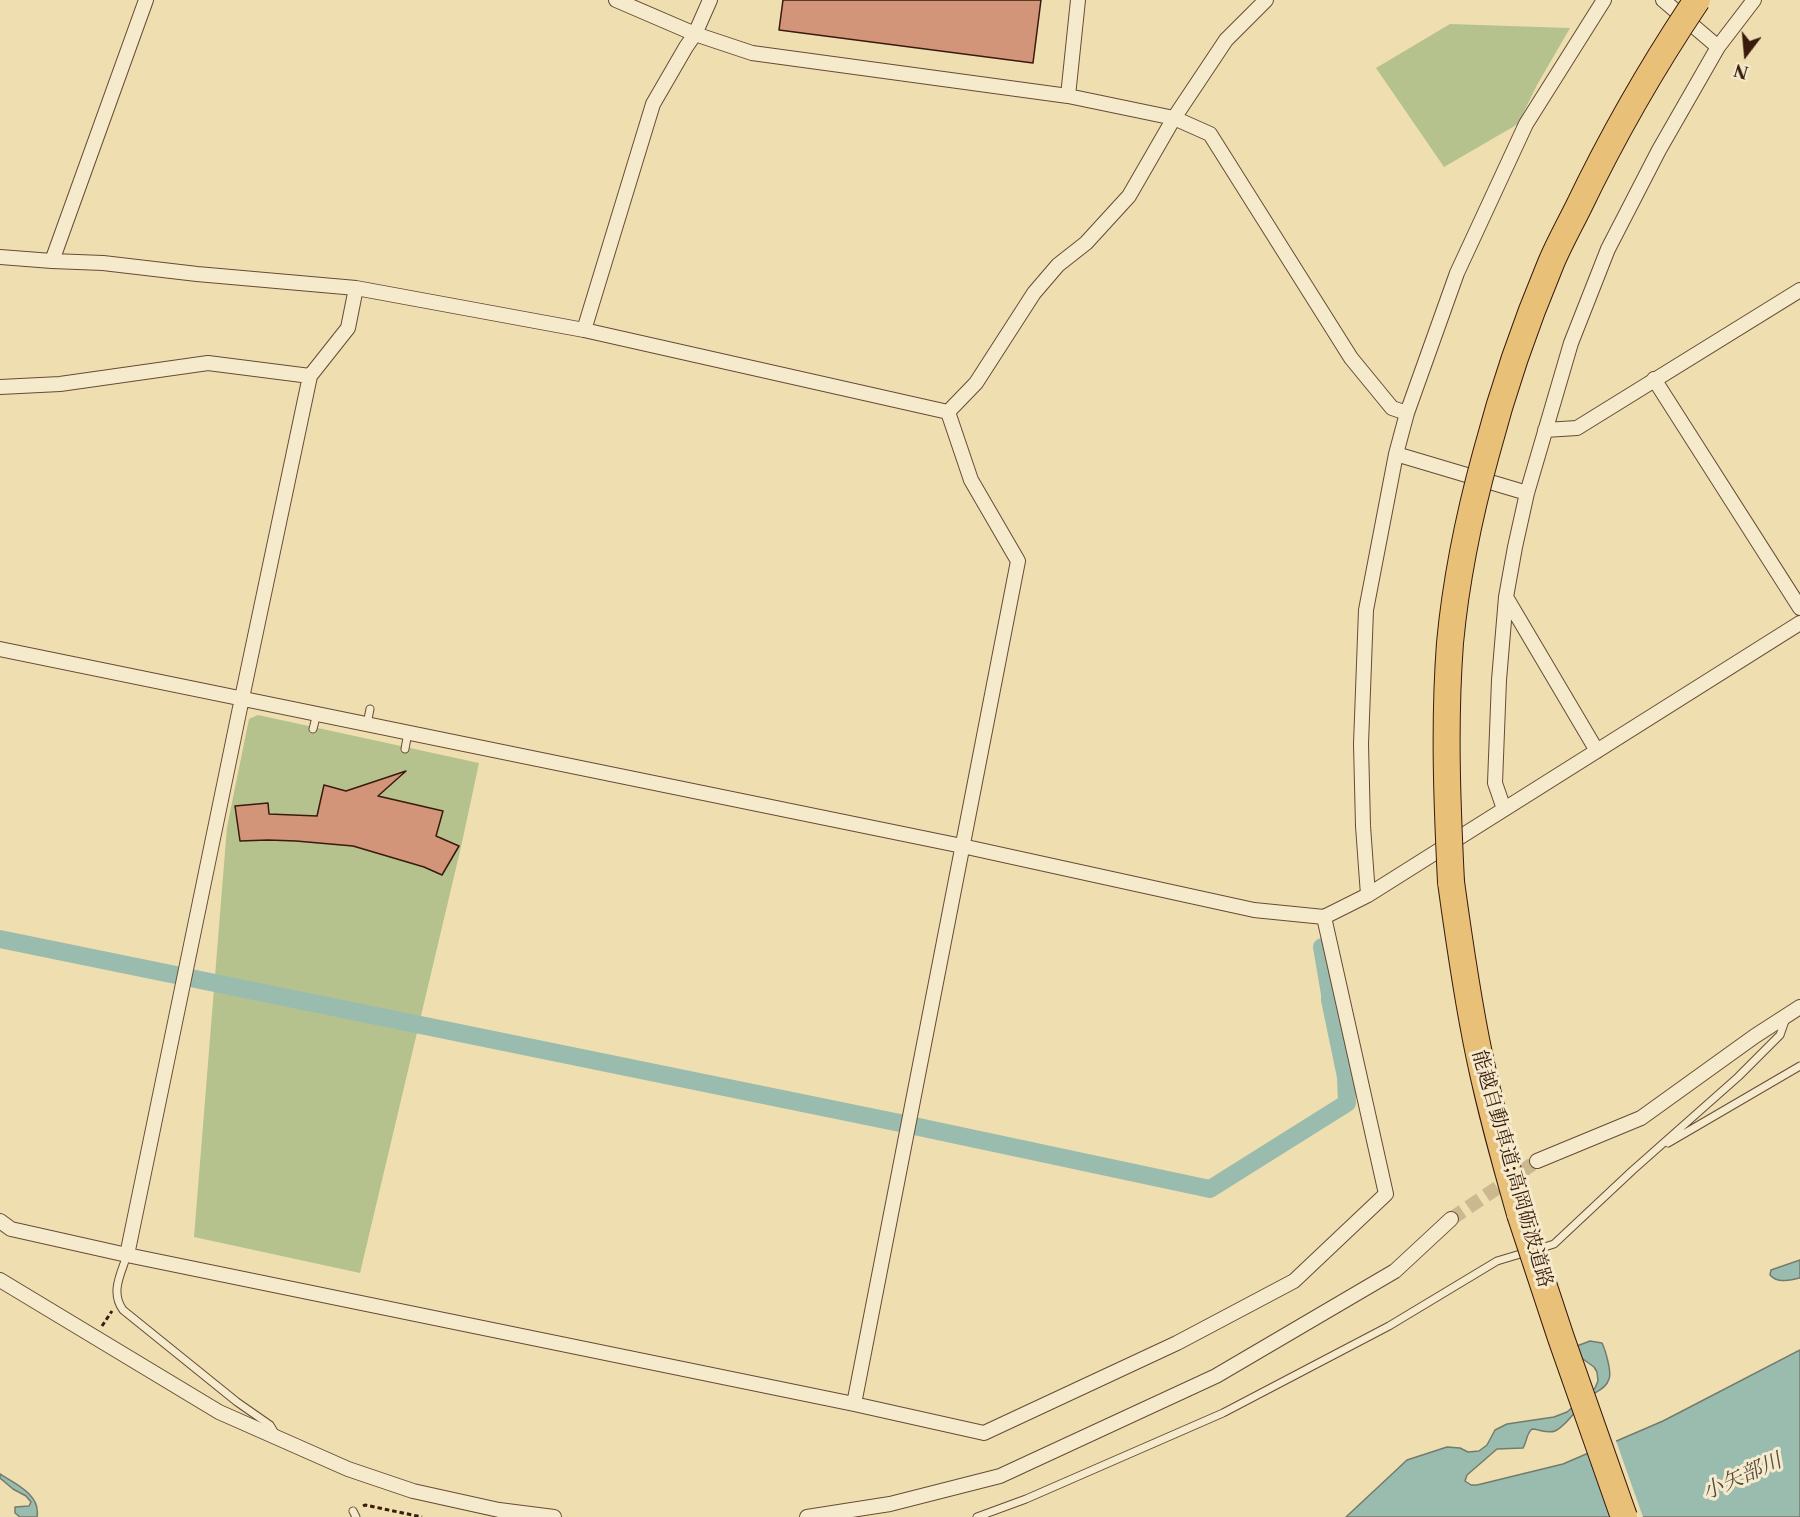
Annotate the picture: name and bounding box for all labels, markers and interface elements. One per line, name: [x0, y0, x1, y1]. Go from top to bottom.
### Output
north arrow: [1716, 24, 1776, 84]
text: N: [1732, 60, 1750, 83]
street label: 能越自動車道;高岡砺波道路: [1467, 1048, 1557, 1290]
water label: 小矢部川: [1699, 1448, 1785, 1506]

